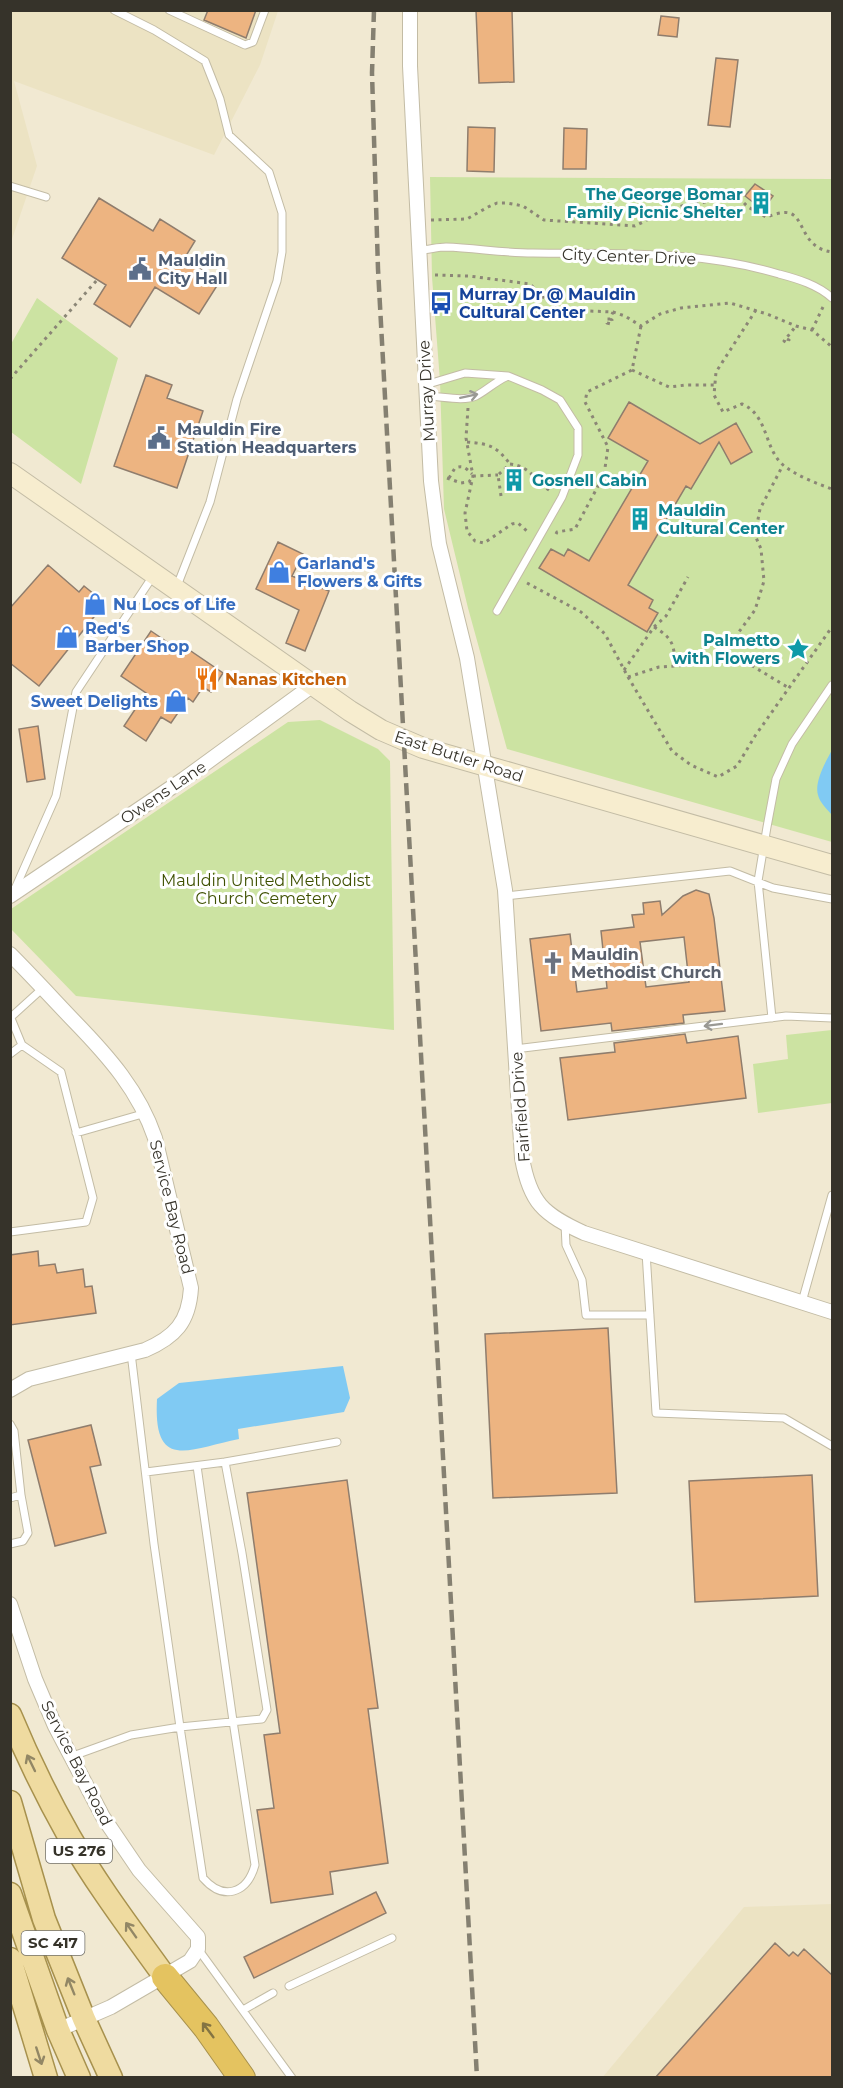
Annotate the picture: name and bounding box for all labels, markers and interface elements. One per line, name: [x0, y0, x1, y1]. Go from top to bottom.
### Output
place label: The George Bomar Family Picnic Shelter: [567, 185, 743, 222]
building icon: The George Bomar Family Picnic Shelter: [748, 190, 774, 216]
street label: City Center Drive: [562, 245, 696, 268]
place label: Mauldin City Hall: [158, 251, 228, 288]
public building icon: Mauldin City Hall: [127, 256, 153, 282]
place label: Murray Dr @ Mauldin Cultural Center: [459, 285, 636, 322]
bus stop icon: Murray Dr @ Mauldin Cultural Center: [428, 290, 454, 316]
street label: Murray Drive: [414, 340, 439, 442]
one-way arrow: [459, 390, 478, 401]
place label: Mauldin Fire Station Headquarters: [177, 420, 357, 457]
public building icon: Mauldin Fire Station Headquarters: [146, 425, 172, 451]
building icon: Gosnell Cabin: [501, 467, 527, 493]
place label: Gosnell Cabin: [532, 471, 647, 490]
place label: Mauldin Cultural Center: [658, 501, 785, 538]
building icon: Mauldin Cultural Center: [627, 506, 653, 532]
place label: Garland's Flowers & Gifts: [297, 554, 423, 591]
shop icon: Garland's Flowers & Gifts: [266, 559, 292, 585]
shop icon: Nu Locs of Life: [82, 591, 108, 617]
place label: Nu Locs of Life: [113, 595, 236, 614]
place label: Red's Barber Shop: [85, 619, 189, 656]
shop icon: Red's Barber Shop: [54, 624, 80, 650]
place label: Palmetto with Flowers: [672, 631, 781, 668]
place icon: Palmetto with Flowers: [785, 636, 811, 662]
restaurant icon: Nanas Kitchen: [194, 666, 220, 692]
place label: Nanas Kitchen: [225, 670, 347, 689]
shop icon: Sweet Delights: [163, 688, 189, 714]
place label: Sweet Delights: [31, 692, 158, 711]
street label: East Butler Road: [392, 727, 526, 786]
street label: Owens Lane: [117, 757, 210, 828]
park label: Mauldin United Methodist Church Cemetery: [161, 871, 372, 908]
place label: Mauldin Methodist Church: [571, 945, 722, 982]
church icon: Mauldin Methodist Church: [540, 950, 566, 976]
one-way arrow: [704, 1019, 724, 1030]
street label: Fairfield Drive: [507, 1051, 534, 1163]
street label: Service Bay Road: [146, 1138, 197, 1276]
street label: Service Bay Road: [37, 1698, 116, 1829]
one-way arrow: [25, 1754, 36, 1772]
road number: US 276: [46, 1839, 112, 1863]
one-way arrow: [125, 1922, 137, 1938]
road number: SC 417: [22, 1931, 84, 1955]
one-way arrow: [64, 1977, 75, 1995]
one-way arrow: [202, 2023, 214, 2039]
one-way arrow: [34, 2046, 45, 2065]

